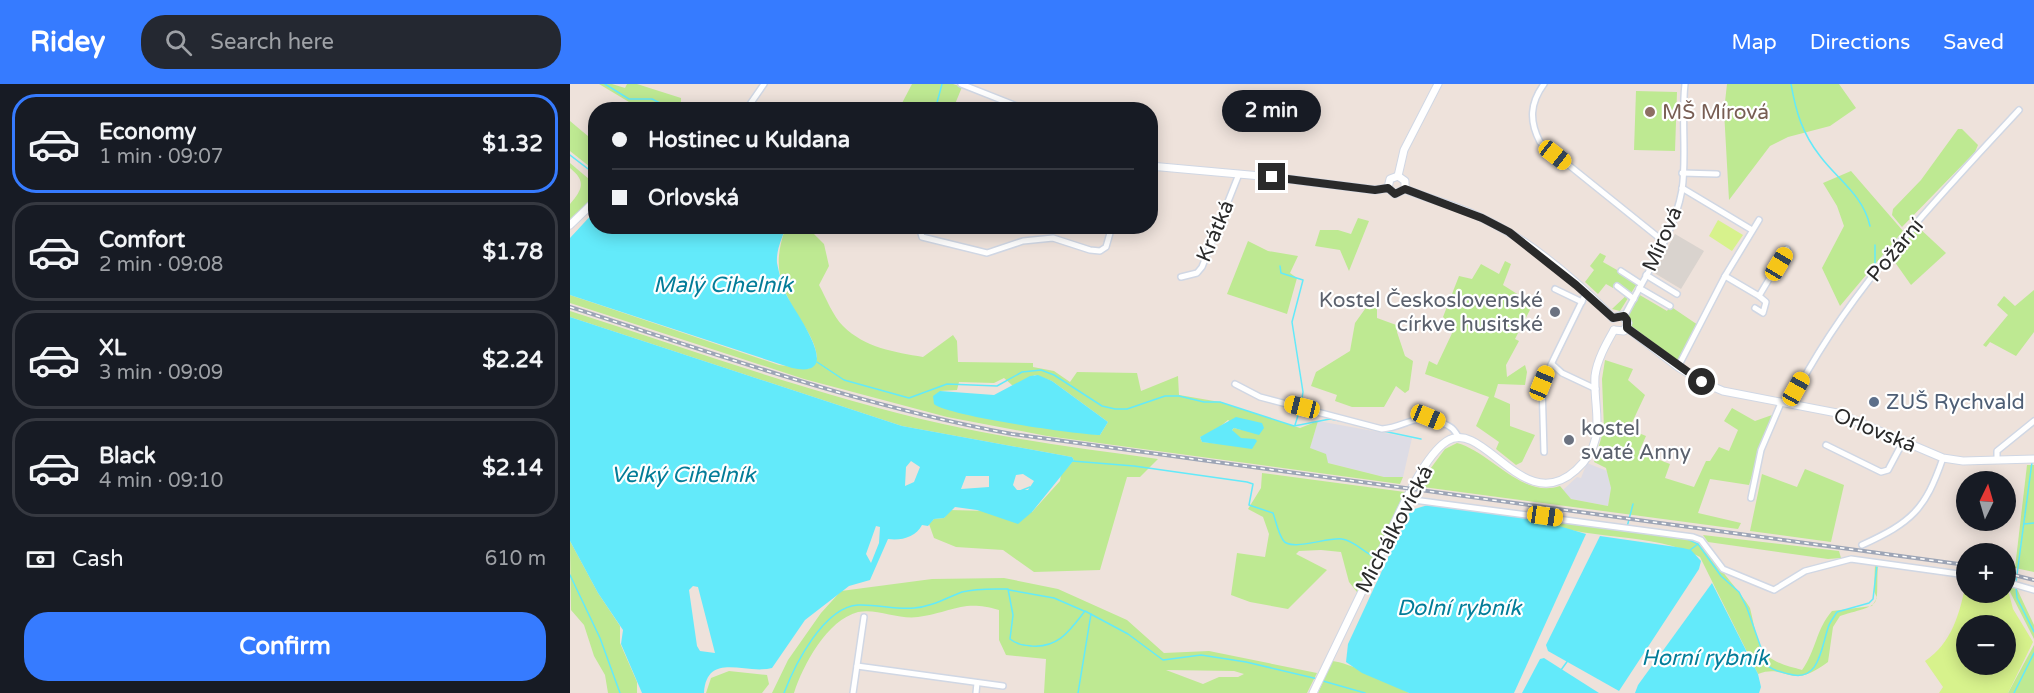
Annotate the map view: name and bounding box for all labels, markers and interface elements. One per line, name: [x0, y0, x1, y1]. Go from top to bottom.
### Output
search box: [141, 15, 561, 69]
text: Ridey: [30, 25, 105, 59]
icon: search: [162, 26, 195, 59]
text: Search here: [210, 29, 334, 55]
text: Map: [1731, 30, 1777, 55]
text: Directions: [1810, 30, 1910, 55]
text: Saved: [1943, 30, 2004, 55]
callout: 2 min: [1222, 90, 1322, 132]
text: 2 min: [1245, 99, 1298, 123]
place label: MŠ Mírová: [1662, 100, 1769, 125]
marker: MŠ Mírová: [1643, 105, 1657, 119]
icon: car: [27, 117, 81, 171]
text: Economy: [99, 119, 196, 145]
text: Hostinec u Kuldana: [648, 127, 850, 153]
text: $1.32: [482, 131, 543, 157]
car: [1535, 137, 1575, 173]
text: 1 min · 09:07: [99, 145, 223, 169]
route end: [1258, 163, 1285, 190]
text: Orlovská: [648, 185, 739, 211]
street label: Krátká: [1191, 197, 1240, 266]
street label: Mírová: [1637, 203, 1688, 276]
street label: Požární: [1862, 214, 1929, 287]
icon: car: [27, 225, 81, 279]
text: Comfort: [99, 227, 185, 253]
text: $1.78: [482, 239, 543, 265]
car: [1762, 244, 1796, 284]
text: 2 min · 09:08: [99, 253, 223, 277]
water label: Malý Cihelník: [653, 272, 795, 298]
place label: Kostel Československé církve husitské: [1319, 288, 1543, 337]
marker: Kostel Československé církve husitské: [1548, 305, 1562, 319]
icon: car: [27, 333, 81, 387]
text: XL: [99, 335, 126, 361]
text: $2.24: [482, 347, 543, 373]
text: 3 min · 09:09: [99, 361, 223, 385]
car: [1527, 363, 1557, 403]
route start: [1688, 368, 1715, 395]
car: [1779, 369, 1813, 409]
place label: ZUŠ Rychvald: [1886, 390, 2025, 415]
car: [1282, 394, 1322, 420]
marker: ZUŠ Rychvald: [1867, 395, 1881, 409]
car: [1408, 402, 1448, 432]
street label: Orlovská: [1830, 403, 1920, 458]
place label: kostel svaté Anny: [1581, 416, 1691, 465]
marker: kostel svaté Anny: [1562, 433, 1576, 447]
icon: car: [27, 441, 81, 495]
text: Black: [99, 443, 156, 469]
text: $2.14: [482, 455, 543, 481]
street label: Michálkovická: [1350, 461, 1439, 597]
water label: Velký Cihelník: [611, 462, 757, 488]
text: 4 min · 09:10: [99, 469, 223, 493]
north arrow: [1956, 471, 2016, 531]
map controls: [1956, 471, 2016, 675]
car: [1526, 505, 1564, 527]
icon: cash: [24, 543, 57, 576]
button: +: [1956, 543, 2016, 603]
text: Cash: [72, 546, 124, 572]
text: 610 m: [485, 547, 546, 571]
water label: Dolní rybník: [1397, 595, 1523, 621]
button: Confirm: [24, 612, 546, 681]
button: −: [1956, 615, 2016, 675]
water label: Horní rybník: [1641, 645, 1771, 671]

